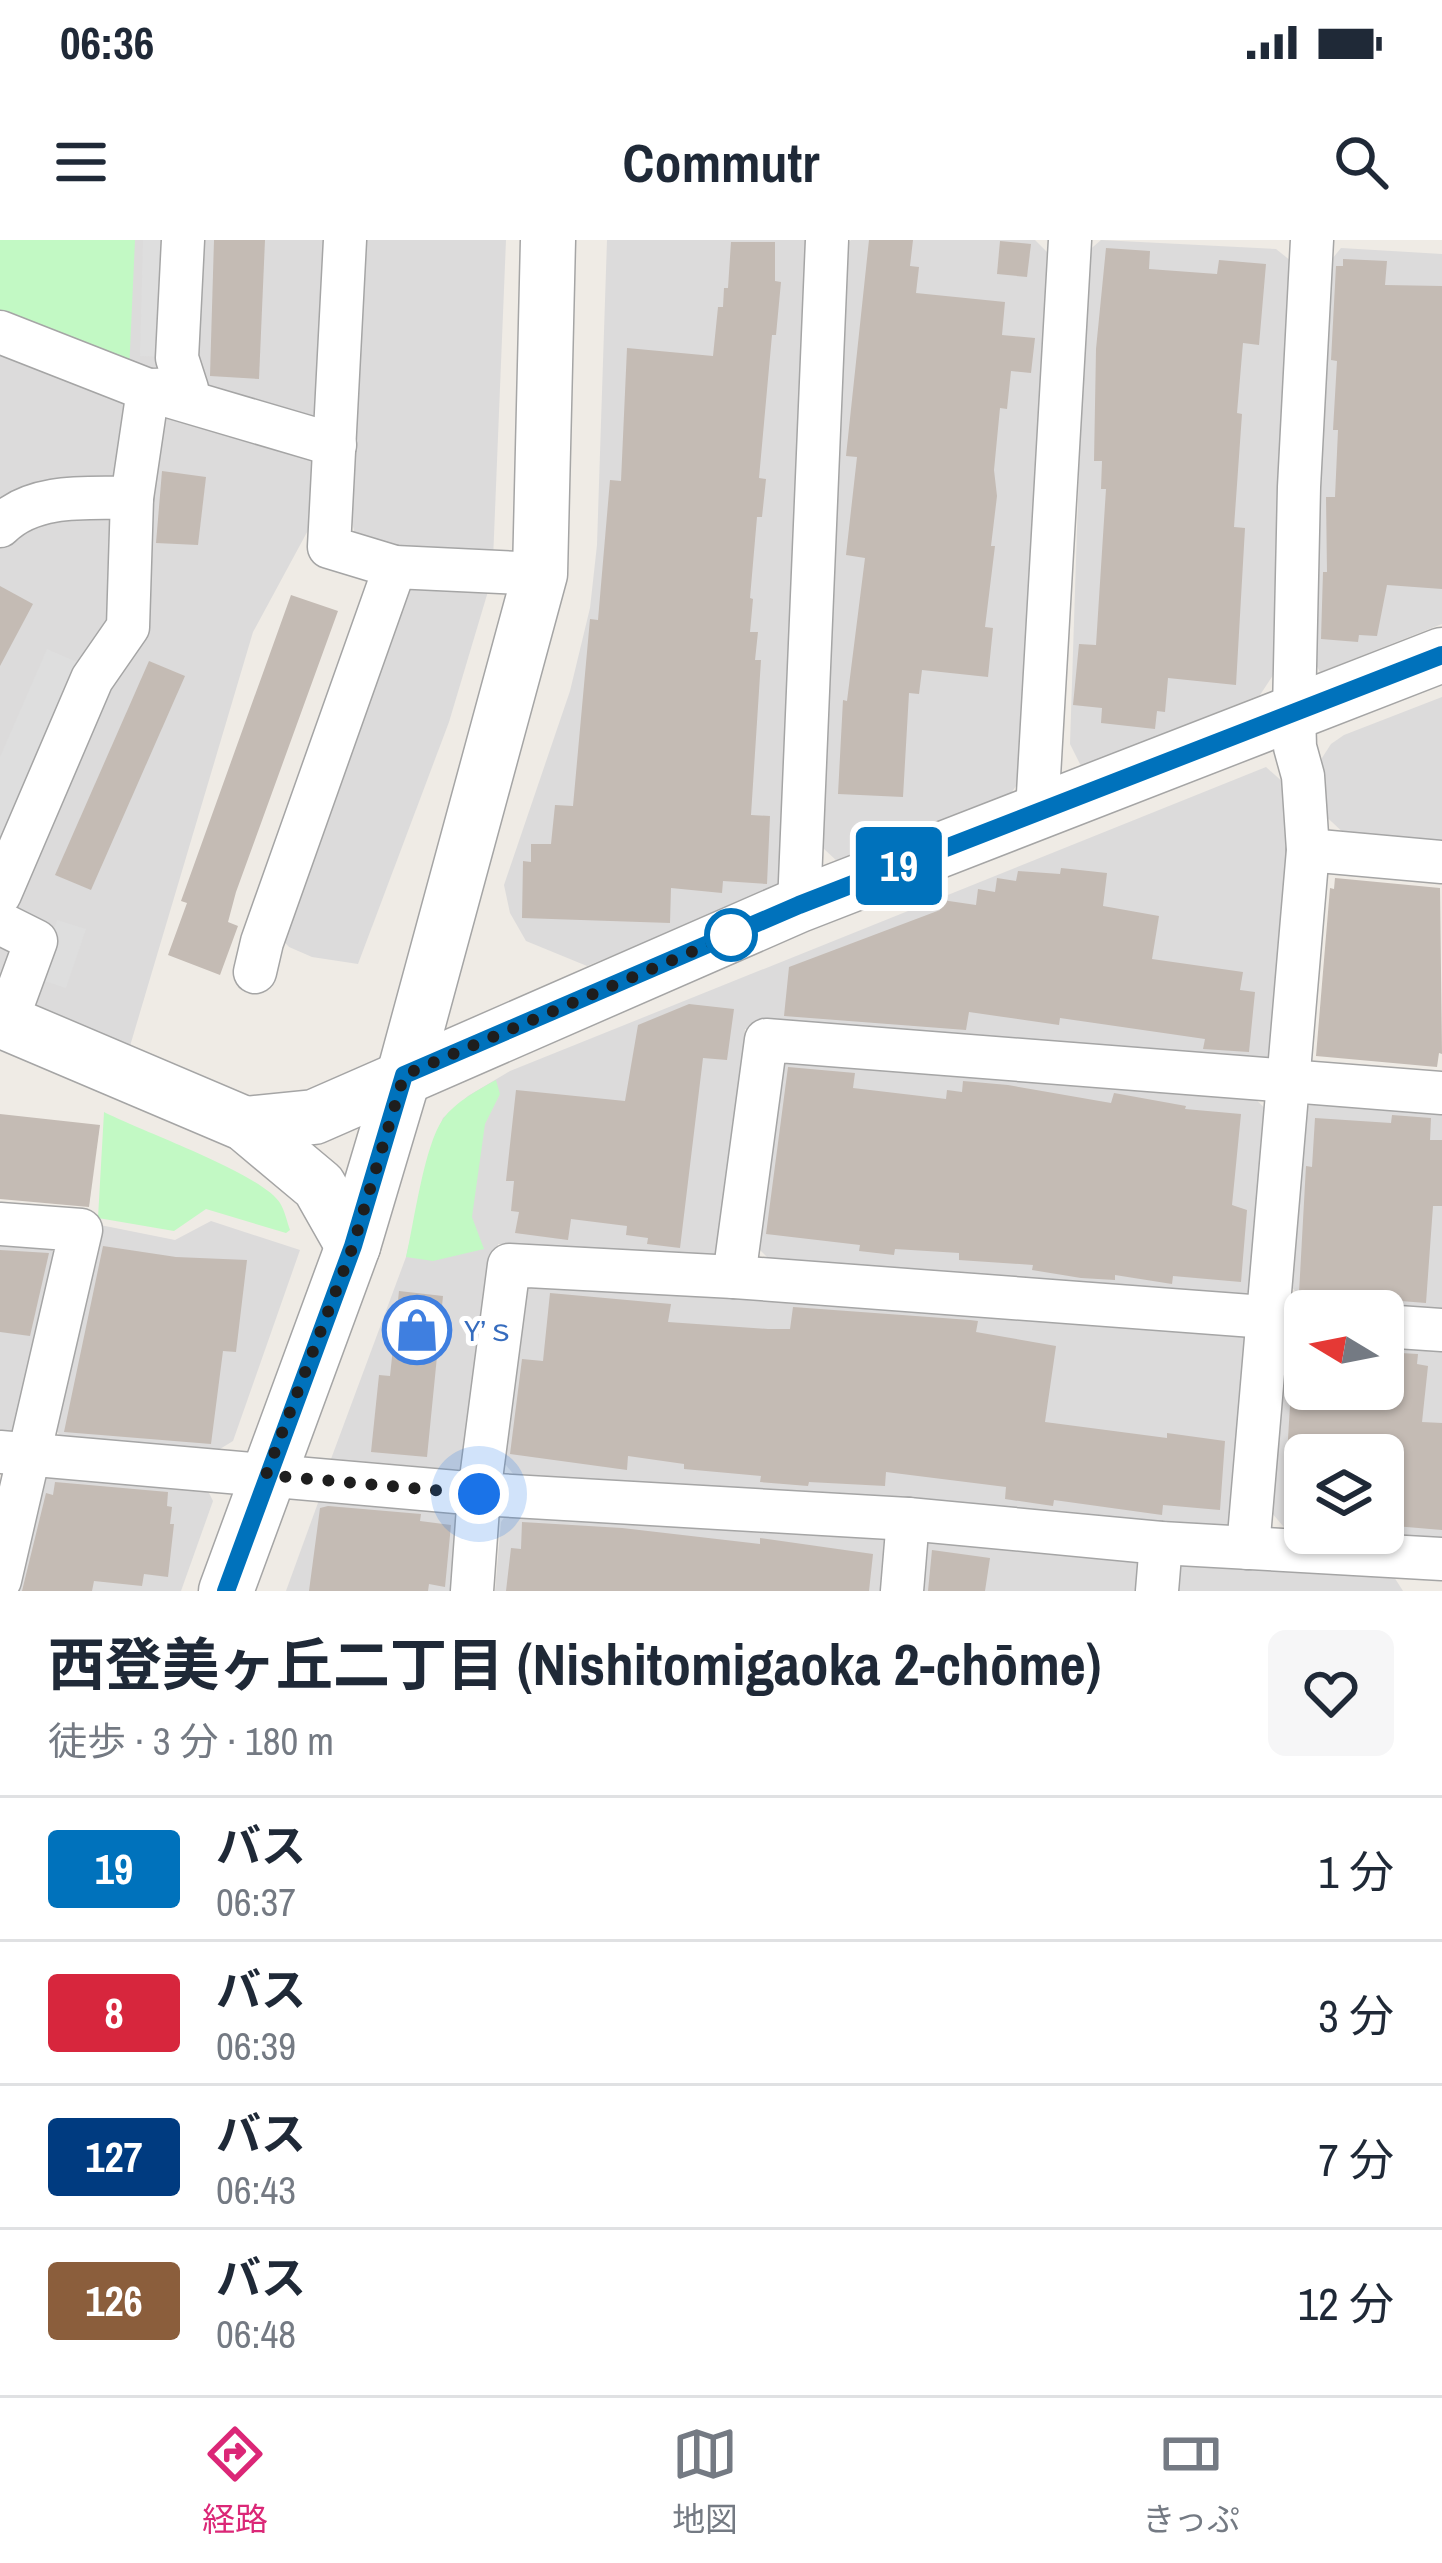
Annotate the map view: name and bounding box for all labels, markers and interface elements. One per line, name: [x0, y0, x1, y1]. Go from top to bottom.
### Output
text: 06:36: [60, 12, 154, 73]
text: Commutr: [623, 126, 819, 199]
icon: menu: [48, 129, 114, 195]
icon: search: [1328, 129, 1394, 195]
line badge: 19: [845, 827, 953, 905]
text: 19: [880, 838, 918, 894]
unlabelled marker: [706, 910, 756, 960]
north arrow: [1284, 1290, 1404, 1410]
map controls: [1284, 1290, 1404, 1554]
shop icon: Y’ｓ: [382, 1295, 452, 1365]
place label: Y’ｓ: [464, 1310, 516, 1350]
button: layers: [1284, 1434, 1404, 1554]
your location: [449, 1464, 509, 1524]
text: 西登美ヶ丘二丁目 (Nishitomigaoka 2-chōme): [48, 1626, 1101, 1703]
button: heart: [1268, 1630, 1394, 1756]
text: 徒歩 · 3 分 · 180 m: [48, 1715, 334, 1767]
text: バス: [216, 1815, 306, 1876]
text: 19: [95, 1841, 133, 1897]
text: 1 分: [1318, 1841, 1394, 1902]
text: 06:37: [216, 1876, 296, 1928]
text: バス: [216, 1959, 306, 2020]
text: 8: [104, 1985, 124, 2041]
text: 3 分: [1318, 1985, 1394, 2046]
text: 06:39: [216, 2020, 296, 2072]
text: バス: [216, 2103, 306, 2164]
text: 127: [85, 2129, 143, 2185]
text: 7 分: [1318, 2129, 1394, 2190]
text: 06:43: [216, 2164, 296, 2216]
text: バス: [216, 2247, 306, 2308]
text: 126: [85, 2273, 143, 2329]
text: 12 分: [1298, 2273, 1394, 2334]
text: 06:48: [216, 2308, 296, 2360]
tab: 経路: [202, 2421, 268, 2541]
tab: 地図: [672, 2421, 738, 2541]
tab: きっぷ: [1142, 2421, 1240, 2541]

